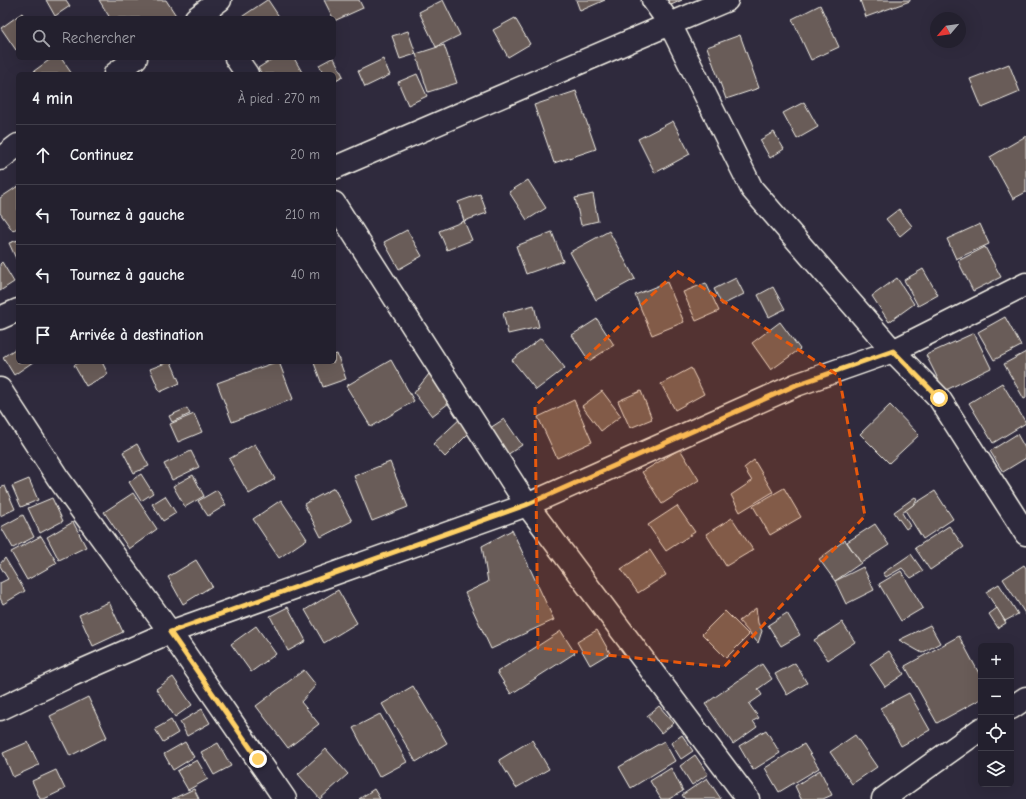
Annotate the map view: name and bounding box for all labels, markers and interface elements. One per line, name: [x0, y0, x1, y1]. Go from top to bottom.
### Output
north arrow: [930, 12, 966, 48]
search box: [16, 16, 336, 60]
icon: search: [30, 27, 52, 49]
text: Rechercher: [62, 29, 135, 47]
text: 4 min: [32, 89, 73, 108]
text: À pied · 270 m: [238, 91, 320, 106]
icon: ahead: [32, 144, 54, 166]
text: Continuez: [70, 146, 133, 164]
text: 20 m: [290, 147, 320, 162]
icon: left: [32, 204, 54, 226]
text: Tournez à gauche: [70, 206, 184, 224]
text: 210 m: [285, 207, 320, 222]
icon: left: [32, 264, 54, 286]
text: Tournez à gauche: [70, 266, 184, 284]
text: 40 m: [291, 267, 320, 282]
icon: arrive: [32, 324, 54, 346]
text: Arrivée à destination: [70, 326, 204, 344]
route start: [930, 389, 948, 407]
map controls: [978, 643, 1014, 787]
button: +: [978, 643, 1014, 679]
button: −: [978, 679, 1014, 715]
button: locate: [978, 715, 1014, 751]
route end: [249, 750, 267, 768]
button: layers: [978, 751, 1014, 787]

